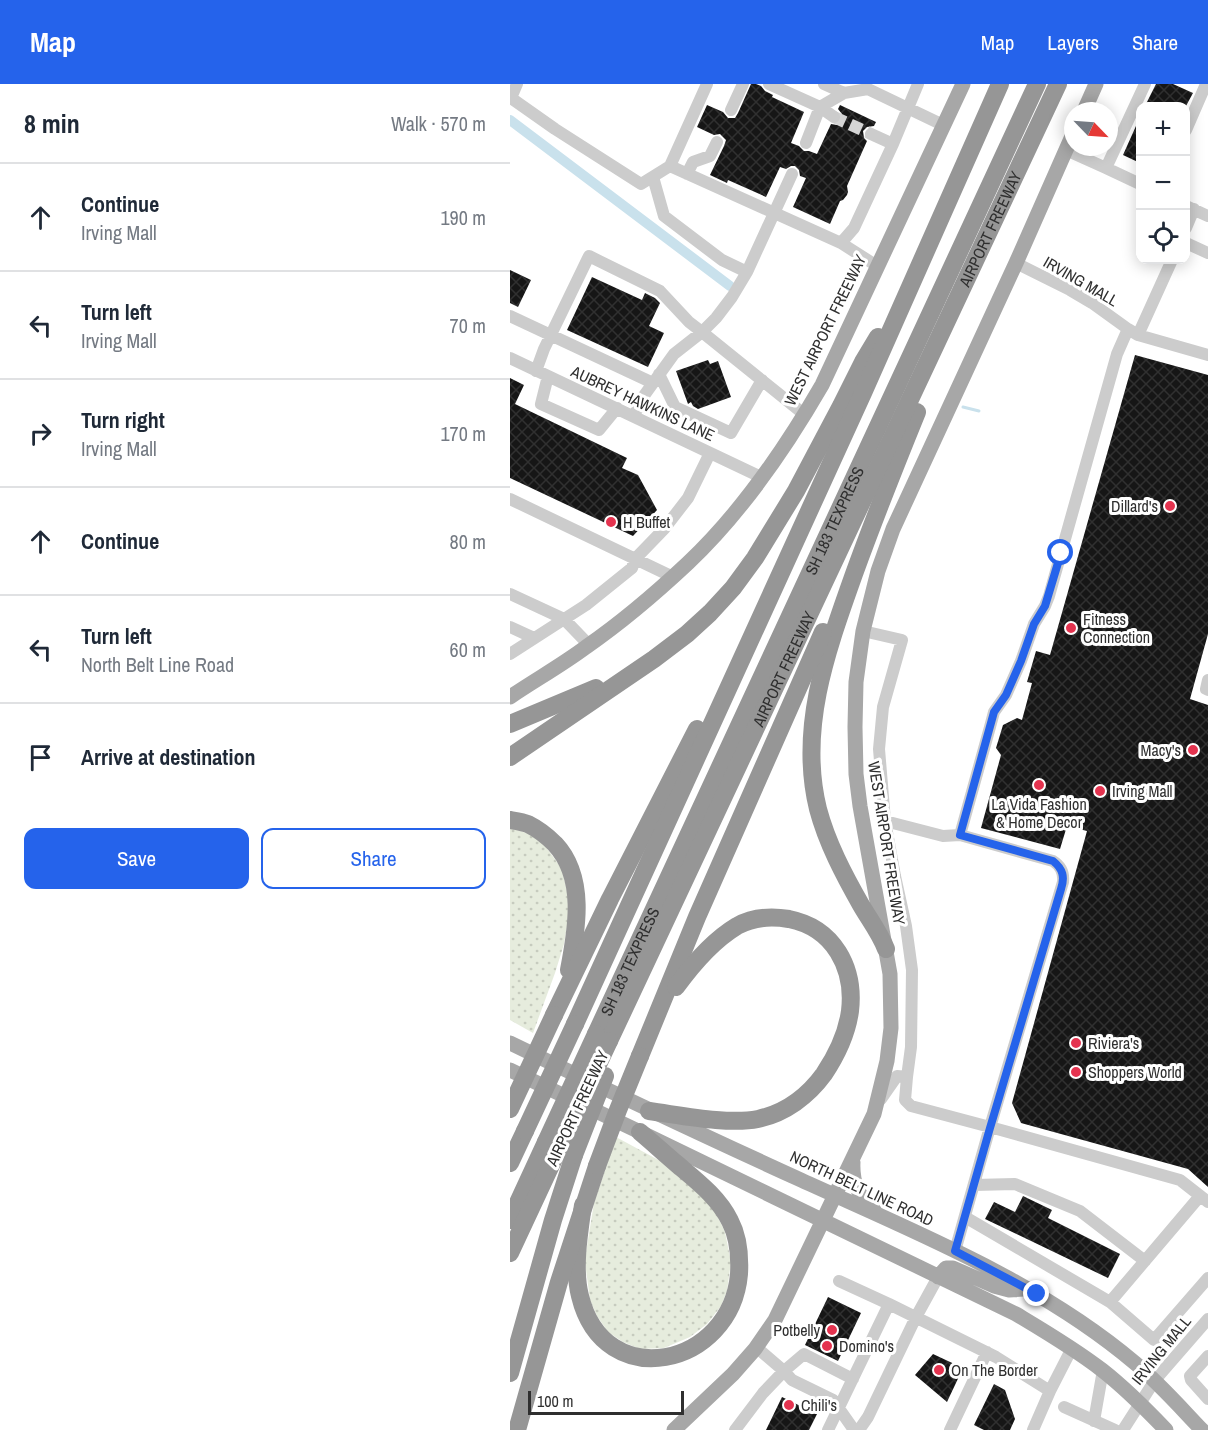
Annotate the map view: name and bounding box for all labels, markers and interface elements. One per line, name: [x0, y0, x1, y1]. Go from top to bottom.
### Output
text: Map: [30, 23, 76, 61]
text: Map: [981, 28, 1014, 57]
text: Layers: [1047, 28, 1099, 57]
text: Share: [1132, 28, 1178, 57]
north arrow: [1064, 102, 1118, 156]
map controls: [1136, 102, 1190, 264]
button: +: [1136, 102, 1190, 156]
text: 8 min: [24, 106, 80, 141]
text: Walk · 570 m: [391, 110, 486, 137]
button: −: [1136, 156, 1190, 210]
street label: AIRPORT FREEWAY: [953, 167, 1027, 291]
text: Continue: [81, 189, 159, 219]
icon: ahead: [24, 201, 57, 234]
text: 190 m: [440, 204, 486, 231]
button: locate: [1136, 210, 1190, 264]
text: Irving Mall: [81, 219, 157, 246]
street label: WEST AIRPORT FREEWAY: [779, 251, 871, 409]
street label: IRVING MALL: [1040, 251, 1123, 312]
text: Turn left: [81, 297, 152, 327]
icon: left: [24, 309, 57, 342]
text: 70 m: [450, 312, 486, 339]
text: Irving Mall: [81, 327, 157, 354]
street label: AUBREY HAWKINS LANE: [567, 360, 718, 446]
text: Turn right: [81, 405, 165, 435]
icon: right: [24, 417, 57, 450]
text: 170 m: [440, 420, 486, 447]
text: Irving Mall: [81, 435, 157, 462]
street label: SH 183 TEXPRESS: [800, 463, 869, 578]
place label: Dillard's: [1111, 495, 1158, 517]
marker: Dillard's: [1163, 499, 1177, 513]
place label: H Buffet: [623, 511, 671, 533]
marker: H Buffet: [604, 515, 618, 529]
icon: ahead: [24, 525, 57, 558]
text: Continue: [81, 526, 159, 556]
text: 80 m: [450, 528, 486, 555]
route start: [1047, 539, 1073, 565]
street label: AIRPORT FREEWAY: [747, 607, 820, 731]
place label: Fitness Connection: [1083, 608, 1150, 648]
text: Turn left: [81, 621, 152, 651]
marker: Fitness Connection: [1064, 621, 1078, 635]
icon: left: [24, 633, 57, 666]
text: 60 m: [450, 636, 486, 663]
text: North Belt Line Road: [81, 651, 234, 678]
place label: Macy's: [1141, 739, 1181, 761]
icon: arrive: [24, 741, 57, 774]
text: Arrive at destination: [81, 742, 255, 772]
marker: Macy's: [1186, 743, 1200, 757]
street label: WEST AIRPORT FREEWAY: [863, 760, 911, 927]
marker: La Vida Fashion & Home Decor: [1032, 778, 1046, 792]
place label: Irving Mall: [1112, 780, 1173, 802]
marker: Irving Mall: [1093, 784, 1107, 798]
place label: La Vida Fashion & Home Decor: [991, 793, 1087, 833]
button: Save: [24, 828, 249, 889]
button: Share: [261, 828, 486, 889]
street label: SH 183 TEXPRESS: [595, 903, 664, 1019]
place label: Riviera's: [1088, 1032, 1139, 1054]
marker: Riviera's: [1069, 1036, 1083, 1050]
street label: AIRPORT FREEWAY: [540, 1047, 613, 1170]
place label: Shoppers World: [1088, 1061, 1182, 1083]
marker: Shoppers World: [1069, 1065, 1083, 1079]
street label: NORTH BELT LINE ROAD: [787, 1145, 937, 1231]
route end: [1023, 1280, 1049, 1306]
street label: IRVING MALL: [1126, 1310, 1196, 1389]
place label: Potbelly: [773, 1319, 820, 1341]
marker: Potbelly: [825, 1323, 839, 1337]
place label: Domino's: [839, 1335, 894, 1357]
marker: Domino's: [820, 1339, 834, 1353]
place label: On The Border: [951, 1359, 1038, 1381]
marker: On The Border: [932, 1363, 946, 1377]
scale bar: [528, 1388, 684, 1416]
text: 100 m: [537, 1390, 573, 1412]
place label: Chili's: [801, 1394, 837, 1416]
marker: Chili's: [782, 1398, 796, 1412]

